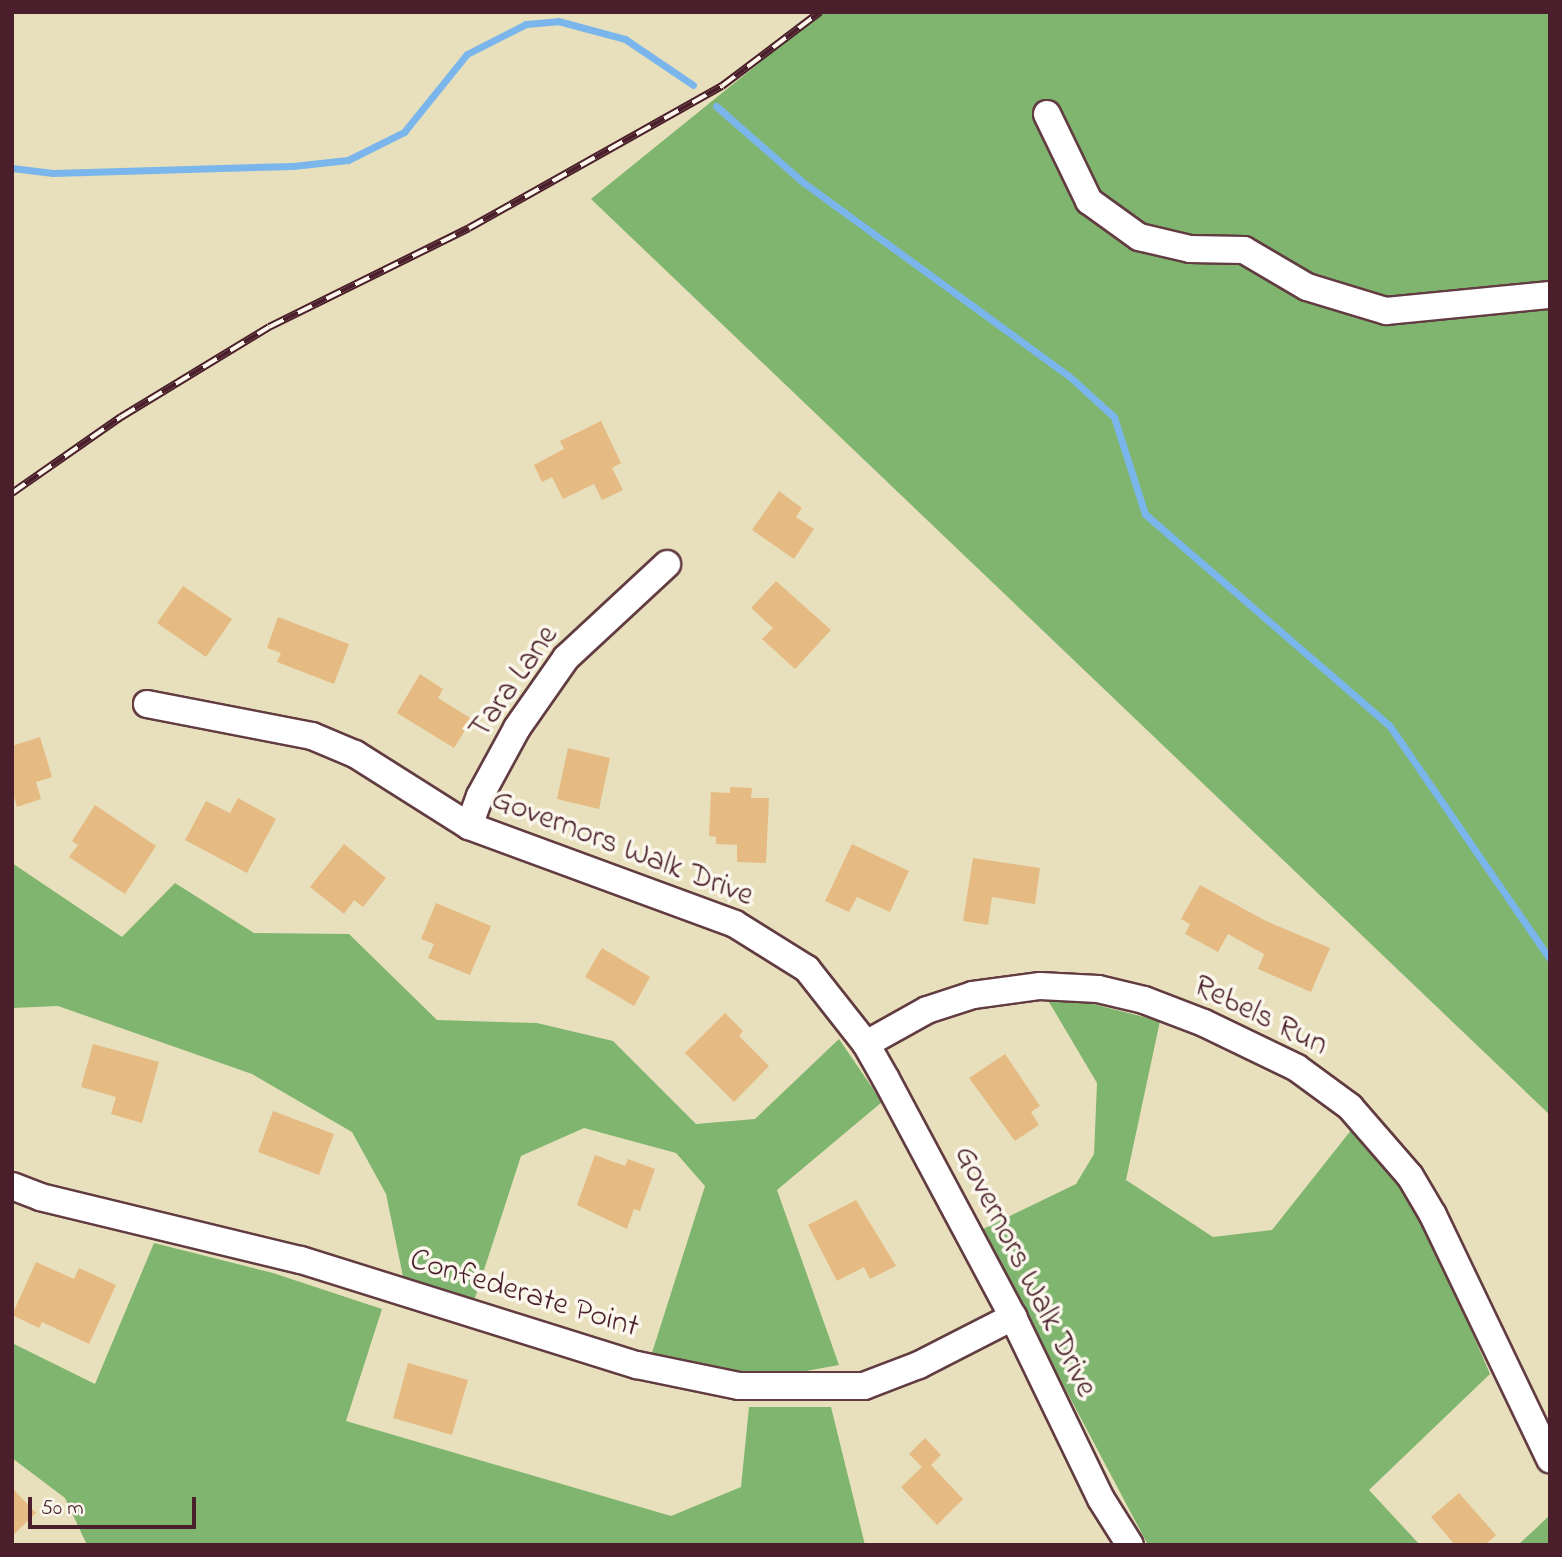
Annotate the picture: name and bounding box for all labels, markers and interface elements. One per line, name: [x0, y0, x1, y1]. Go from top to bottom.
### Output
street label: Tara Lane: [462, 619, 568, 747]
street label: Governors Walk Drive: [486, 781, 758, 917]
street label: Rebels Run: [1187, 968, 1333, 1066]
street label: Governors Walk Drive: [944, 1140, 1104, 1404]
street label: Confederate Point: [405, 1242, 643, 1348]
scale bar: [32, 1484, 200, 1528]
text: 50 m: [41, 1494, 84, 1524]

